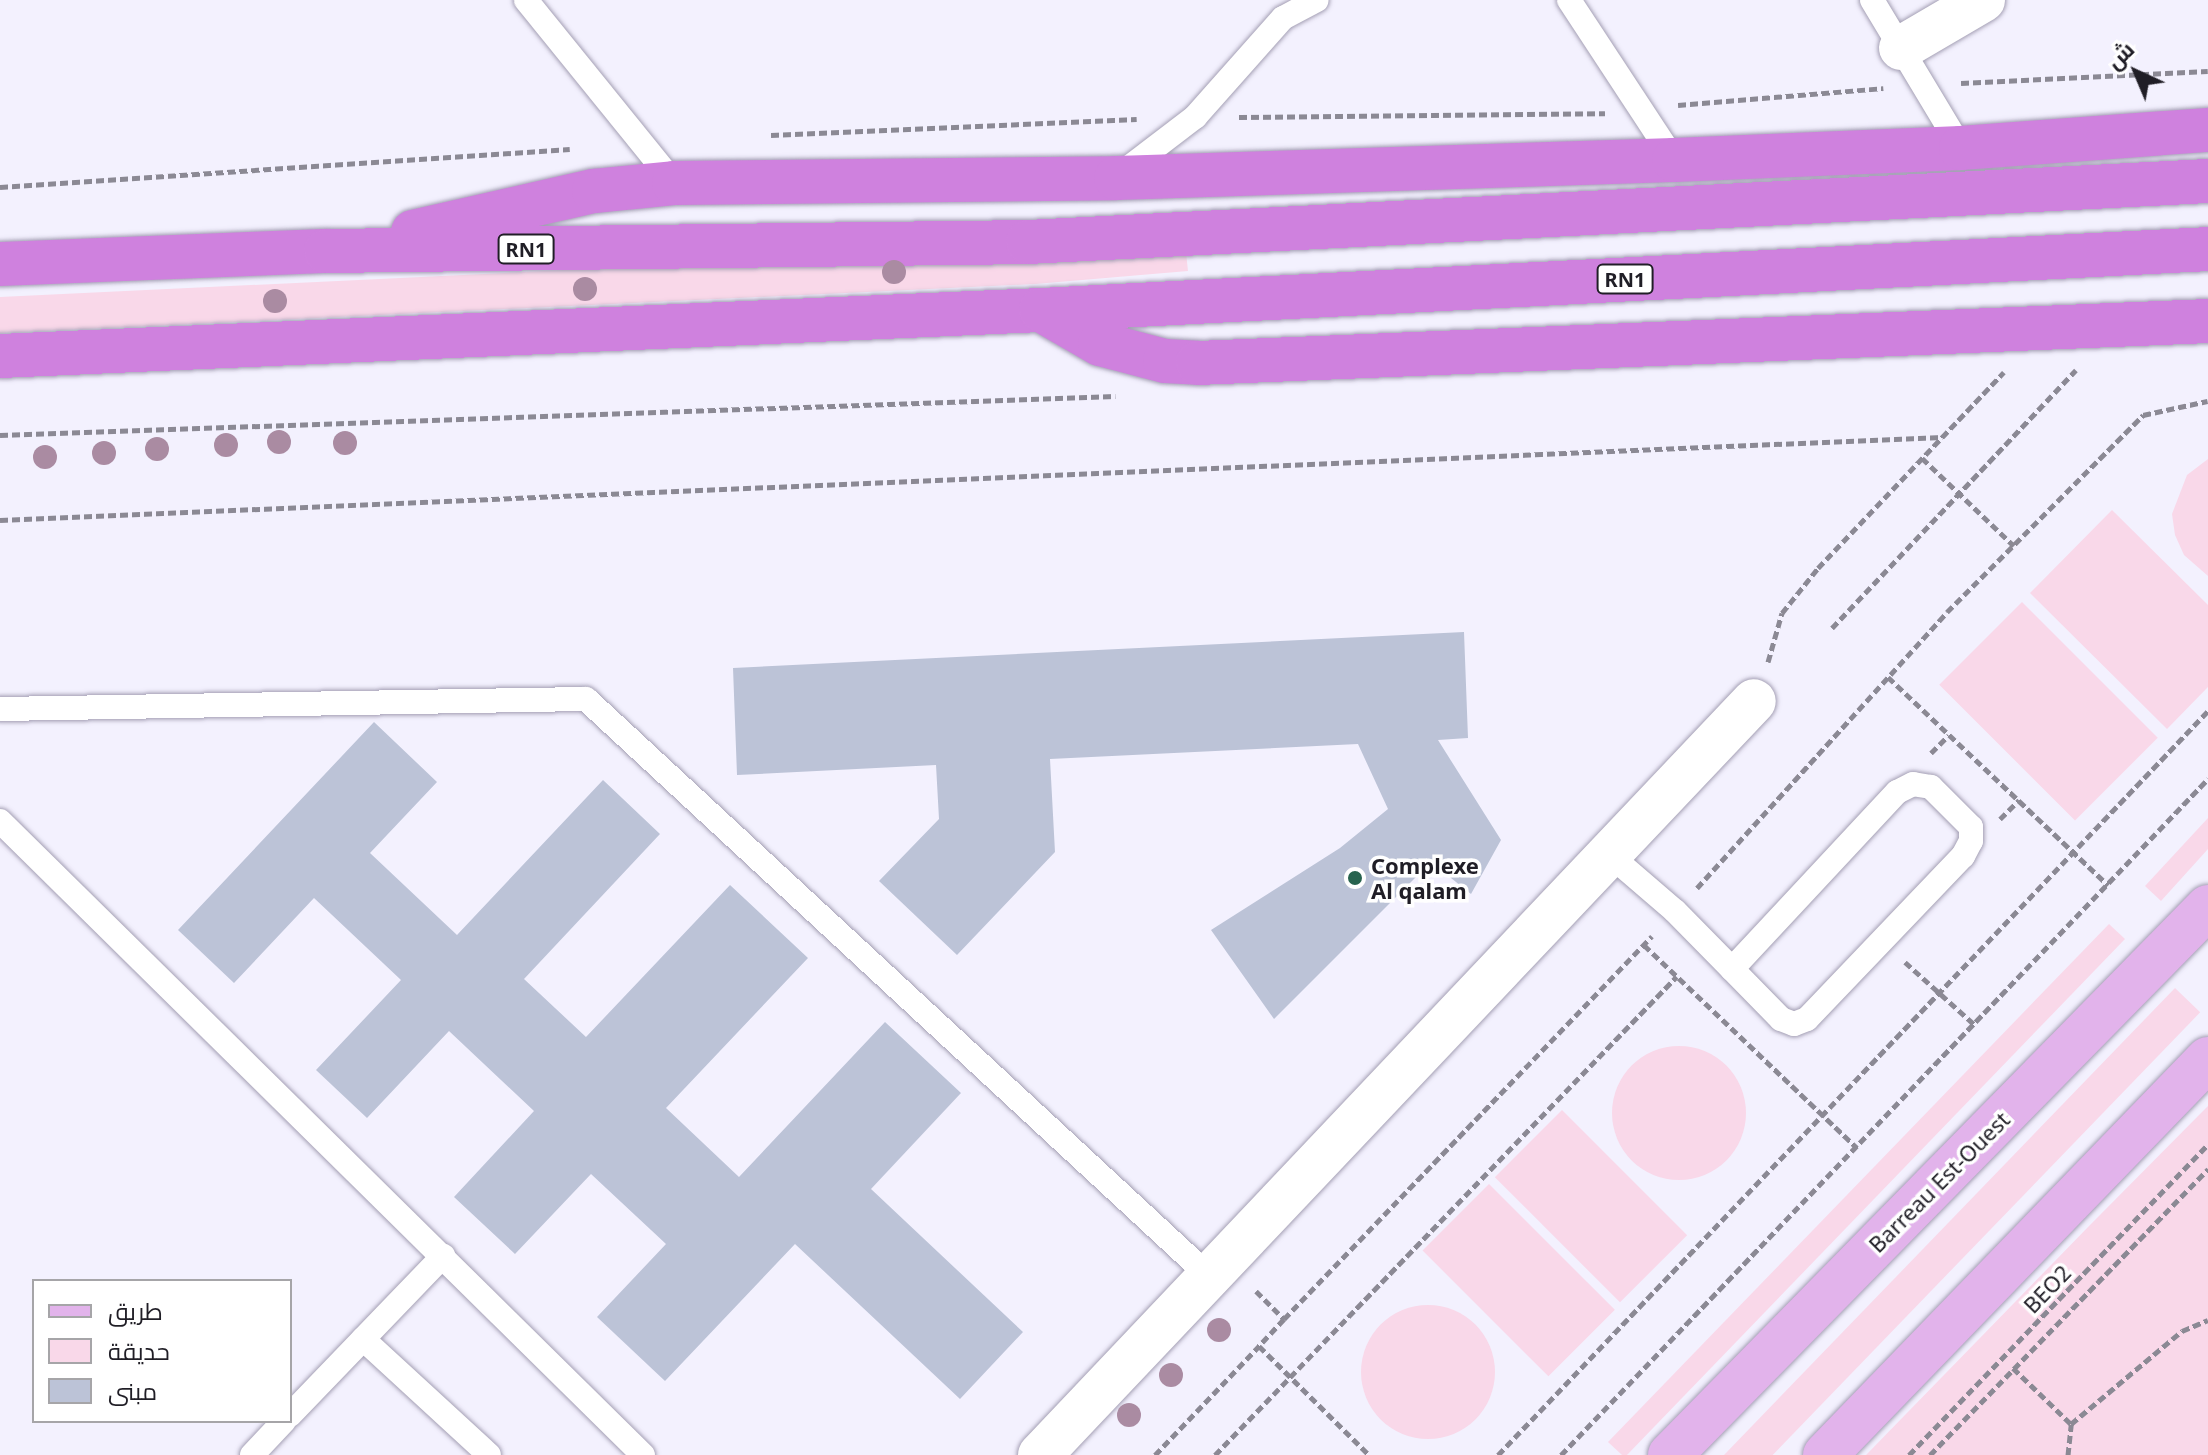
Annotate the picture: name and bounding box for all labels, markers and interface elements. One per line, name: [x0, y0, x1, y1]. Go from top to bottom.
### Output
north arrow: [2096, 32, 2176, 112]
text: ش: [2099, 34, 2140, 75]
road number: RN1: [496, 233, 556, 265]
road number: RN1: [1595, 263, 1655, 295]
place label: Complexe Al qalam: [1371, 852, 1479, 904]
marker: Complexe Al qalam: [1346, 869, 1364, 887]
street label: Barreau Est-Ouest: [1863, 1106, 2015, 1258]
street label: BEO2: [2018, 1260, 2076, 1318]
legend: [32, 1279, 292, 1423]
text: طريق: [108, 1294, 163, 1327]
text: حديقة: [108, 1334, 170, 1367]
text: مبنى: [108, 1374, 157, 1407]

